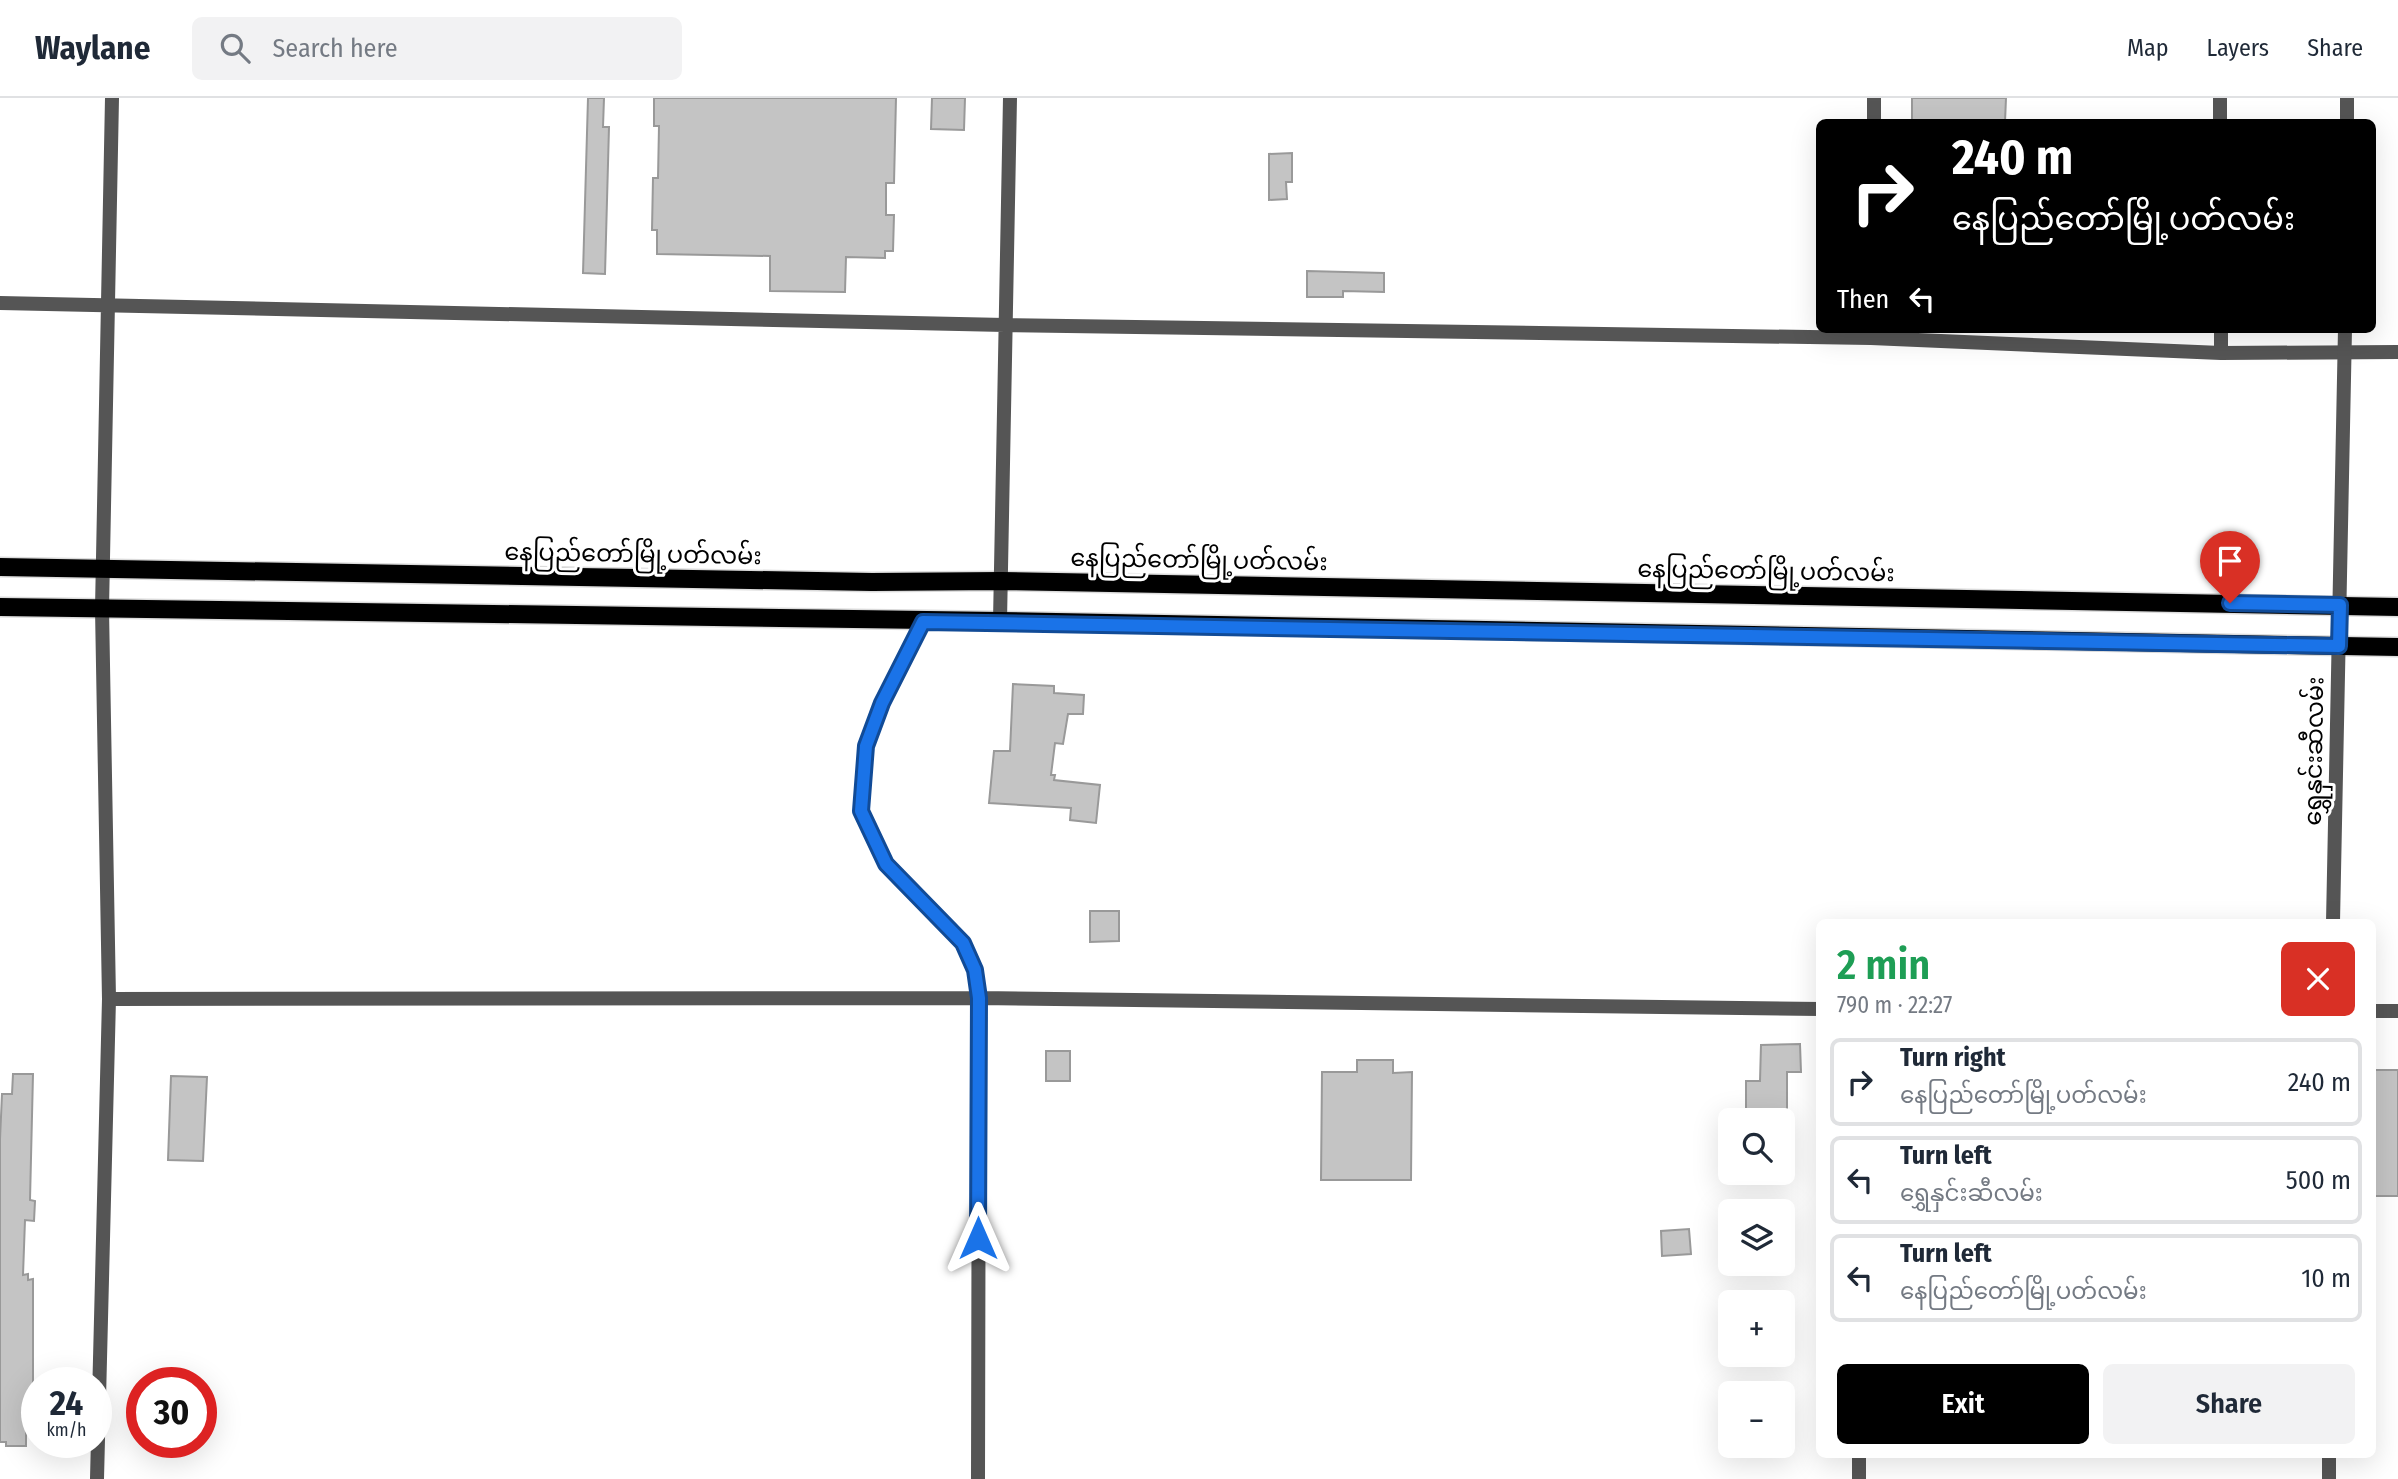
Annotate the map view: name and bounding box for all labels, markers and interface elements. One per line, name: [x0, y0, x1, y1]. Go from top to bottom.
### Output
search box: [192, 17, 682, 80]
text: Waylane: [35, 28, 150, 68]
icon: search: [216, 29, 254, 67]
text: Search here: [272, 33, 398, 64]
text: Map: [2127, 34, 2169, 62]
text: Layers: [2207, 34, 2269, 62]
text: Share: [2307, 34, 2363, 62]
text: 240 m: [1952, 128, 2073, 187]
icon: right: [1837, 147, 1928, 238]
text: နေပြည်တော်မြို့ပတ်လမ်း: [1952, 200, 2295, 238]
icon: left: [1903, 280, 1941, 318]
text: Then: [1837, 284, 1889, 315]
pin: [2200, 531, 2260, 603]
street label: နေပြည်တော်မြို့ပတ်လမ်း: [504, 536, 762, 575]
street label: နေပြည်တော်မြို့ပတ်လမ်း: [1070, 542, 1328, 581]
icon: arrive: [2211, 542, 2249, 580]
street label: နေပြည်တော်မြို့ပတ်လမ်း: [1637, 553, 1895, 592]
street label: ရွှေနှင်းဆီလမ်း: [2297, 676, 2334, 826]
text: 2 min: [1837, 940, 1930, 990]
button: close: [2281, 942, 2355, 1016]
text: 790 m · 22:27: [1837, 991, 1952, 1019]
text: Turn right: [1900, 1042, 2006, 1073]
icon: right: [1841, 1063, 1879, 1101]
text: 240 m: [2288, 1067, 2351, 1098]
text: နေပြည်တော်မြို့ပတ်လမ်း: [1900, 1081, 2147, 1109]
map controls: [1718, 1108, 1795, 1458]
button: search: [1718, 1108, 1795, 1185]
text: Turn left: [1900, 1140, 1992, 1171]
icon: left: [1841, 1161, 1879, 1199]
text: 500 m: [2286, 1165, 2351, 1196]
text: ရွှေနှင်းဆီလမ်း: [1900, 1179, 2043, 1207]
button: layers: [1718, 1199, 1795, 1276]
position arrow: [941, 1201, 1015, 1275]
text: Turn left: [1900, 1238, 1992, 1269]
icon: left: [1841, 1259, 1879, 1297]
text: 10 m: [2301, 1263, 2351, 1294]
text: နေပြည်တော်မြို့ပတ်လမ်း: [1900, 1277, 2147, 1305]
button: +: [1718, 1290, 1795, 1367]
button: Exit: [1837, 1364, 2089, 1444]
button: Share: [2103, 1364, 2355, 1444]
speed limit sign: 30: [126, 1367, 217, 1458]
button: −: [1718, 1381, 1795, 1458]
text: 24: [50, 1382, 83, 1424]
text: km/h: [46, 1419, 87, 1441]

